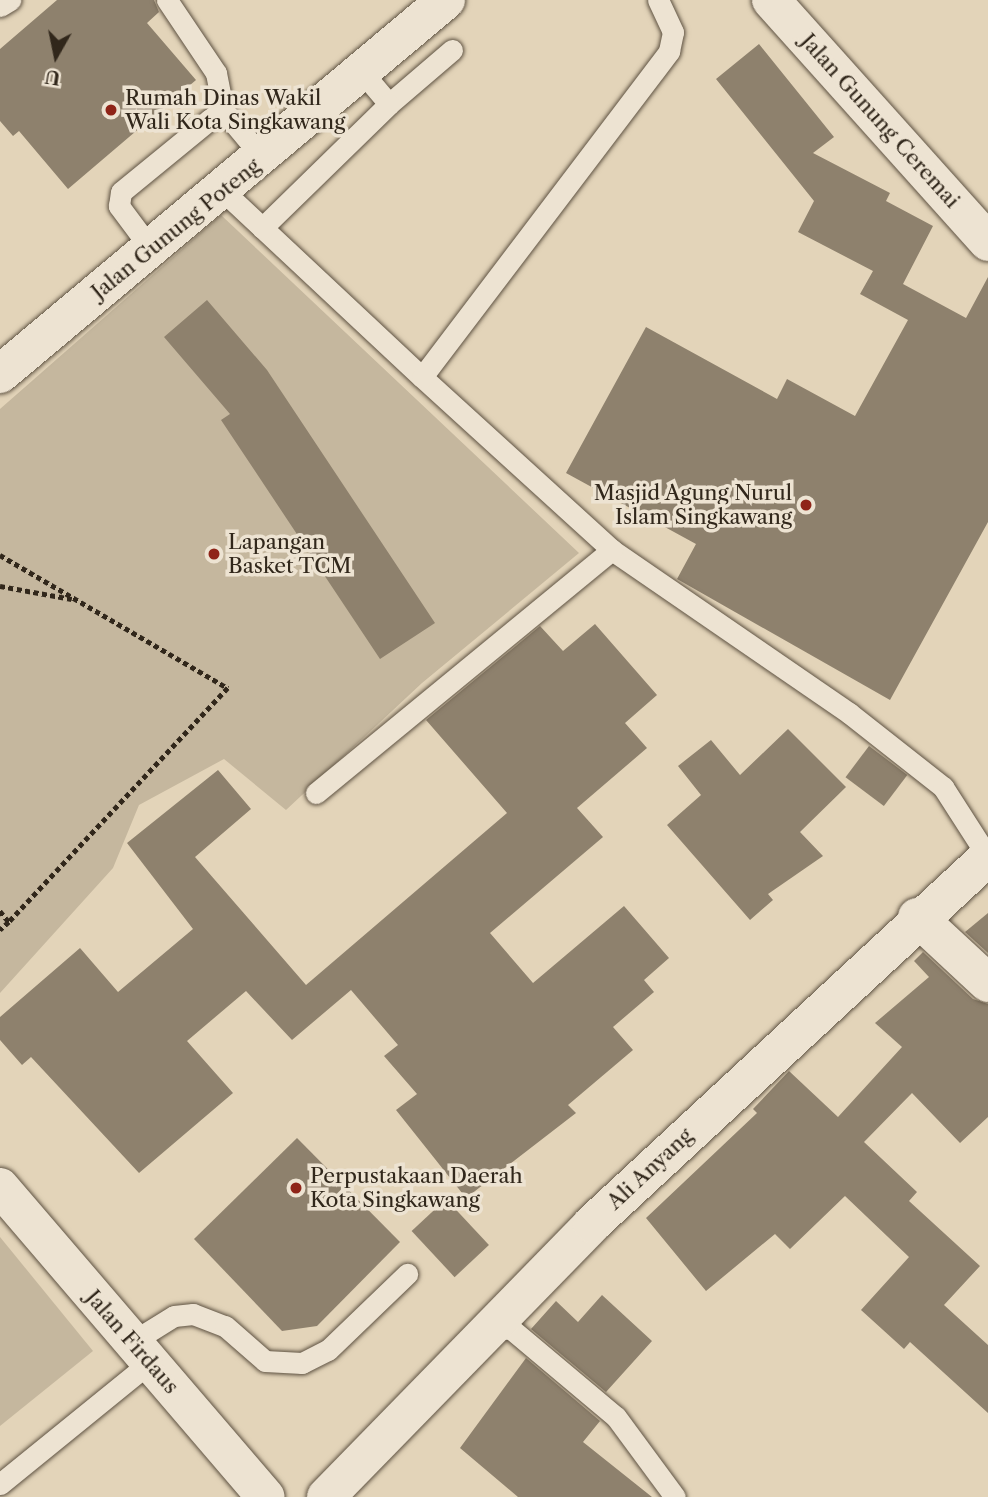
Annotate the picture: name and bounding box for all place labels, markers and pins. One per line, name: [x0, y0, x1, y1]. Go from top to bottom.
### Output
place label: Rumah Dinas Wakil Wali Kota Singkawang: [125, 85, 346, 135]
marker: Rumah Dinas Wakil Wali Kota Singkawang: [103, 102, 119, 118]
place label: Masjid Agung Nurul Islam Singkawang: [593, 480, 792, 530]
marker: Masjid Agung Nurul Islam Singkawang: [798, 497, 814, 513]
place label: Lapangan Basket TCM: [228, 529, 352, 579]
marker: Lapangan Basket TCM: [206, 546, 222, 562]
place label: Perpustakaan Daerah Kota Singkawang: [310, 1163, 523, 1213]
marker: Perpustakaan Daerah Kota Singkawang: [288, 1180, 304, 1196]

